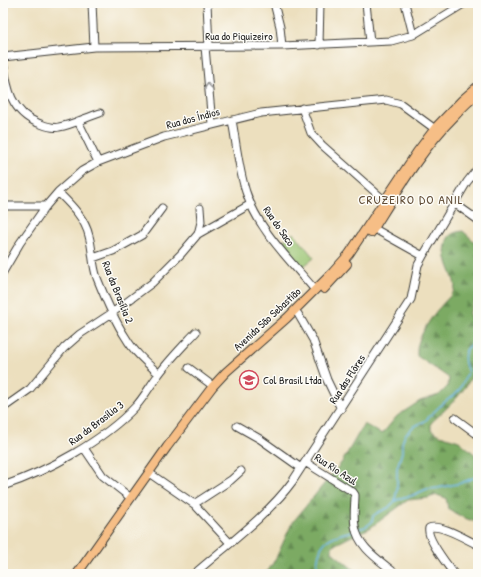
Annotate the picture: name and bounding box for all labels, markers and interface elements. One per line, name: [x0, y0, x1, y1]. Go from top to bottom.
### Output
street label: Rua do Piquizeiro: [205, 29, 273, 43]
one-way arrow: [204, 83, 213, 89]
street label: Rua dos Índios: [165, 104, 221, 132]
district label: CRUZEIRO DO ANIL: [358, 190, 464, 208]
street label: Rua do Saco: [260, 203, 298, 249]
street label: Rua da Brasília 2: [99, 259, 137, 325]
street label: Avenida São Sebastião: [231, 284, 304, 354]
street label: Rua das Flôres: [326, 352, 368, 406]
school or university icon: Col Brasil Ltda: [238, 369, 260, 391]
place label: Col Brasil Ltda: [263, 373, 322, 387]
street label: Rua da Brasília 3: [66, 398, 126, 448]
street label: Rua Rio Azul: [312, 450, 360, 488]

